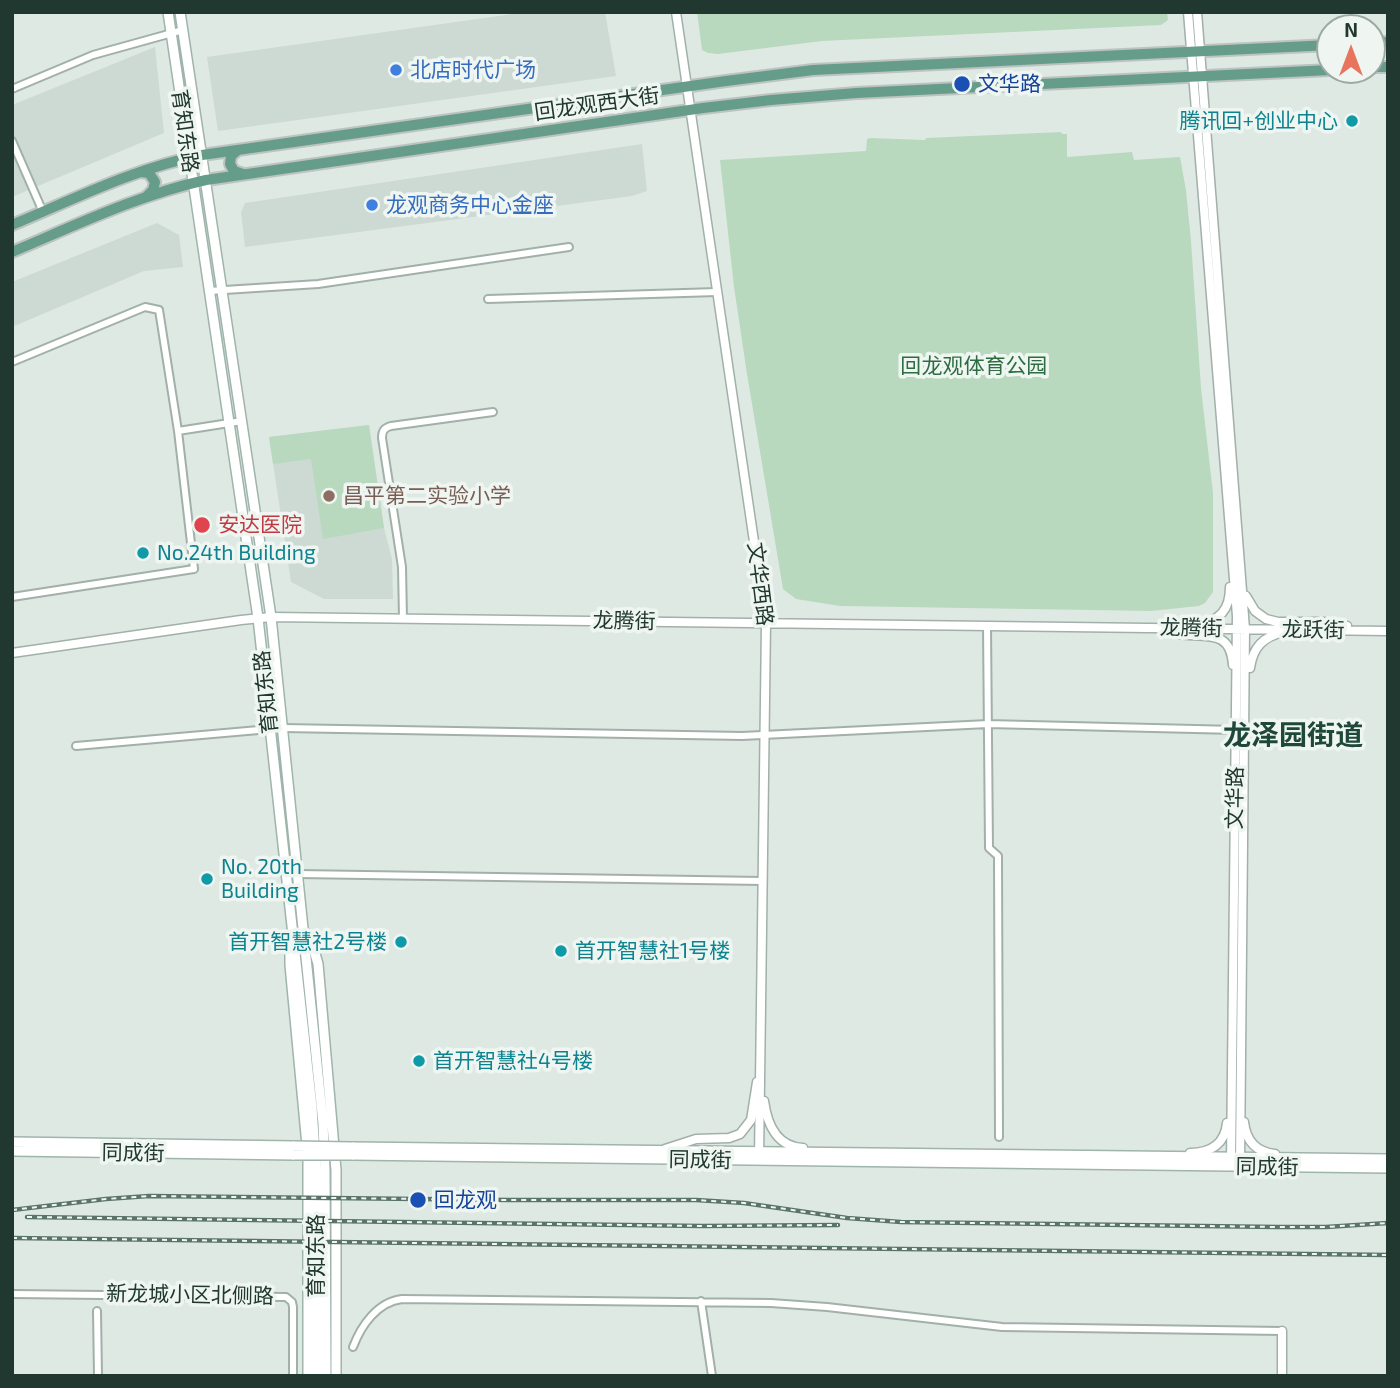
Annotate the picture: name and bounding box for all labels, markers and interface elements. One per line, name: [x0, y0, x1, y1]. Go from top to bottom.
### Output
north arrow: [1316, 14, 1386, 84]
text: N: [1344, 18, 1358, 41]
place label: 北店时代广场: [410, 57, 536, 83]
marker: 北店时代广场: [388, 62, 404, 78]
place label: 文华路: [978, 71, 1041, 97]
marker: 文华路: [952, 74, 972, 94]
street label: 回龙观西大街: [533, 83, 661, 125]
street label: 育知东路: [167, 88, 203, 174]
place label: 腾讯回+创业中心: [1179, 108, 1338, 134]
marker: 腾讯回+创业中心: [1344, 113, 1360, 129]
place label: 龙观商务中心金座: [386, 192, 554, 218]
marker: 龙观商务中心金座: [364, 197, 380, 213]
park label: 回龙观体育公园: [901, 353, 1047, 379]
place label: 昌平第二实验小学: [343, 483, 511, 509]
marker: 昌平第二实验小学: [321, 488, 337, 504]
place label: 安达医院: [218, 512, 302, 538]
marker: 安达医院: [192, 515, 212, 535]
place label: No.24th Building: [157, 540, 316, 566]
street label: 文华西路: [742, 541, 778, 627]
marker: No.24th Building: [135, 545, 151, 561]
street label: 龙腾街: [592, 608, 656, 634]
street label: 龙腾街: [1159, 615, 1223, 641]
street label: 龙跃街: [1281, 617, 1345, 643]
street label: 育知东路: [249, 649, 283, 735]
district label: 龙泽园街道: [1223, 719, 1363, 753]
street label: 文华路: [1222, 766, 1248, 830]
place label: No. 20th Building: [221, 854, 302, 904]
marker: No. 20th Building: [199, 871, 215, 887]
place label: 首开智慧社2号楼: [228, 929, 387, 955]
marker: 首开智慧社2号楼: [393, 934, 409, 950]
place label: 首开智慧社1号楼: [575, 938, 730, 964]
marker: 首开智慧社1号楼: [553, 943, 569, 959]
place label: 首开智慧社4号楼: [433, 1048, 593, 1074]
marker: 首开智慧社4号楼: [411, 1053, 427, 1069]
street label: 同成街: [101, 1140, 165, 1166]
street label: 同成街: [668, 1147, 732, 1173]
street label: 同成街: [1235, 1154, 1299, 1180]
place label: 回龙观: [434, 1187, 497, 1213]
marker: 回龙观: [408, 1190, 428, 1210]
street label: 育知东路: [303, 1214, 329, 1298]
street label: 新龙城小区北侧路: [106, 1281, 274, 1309]

